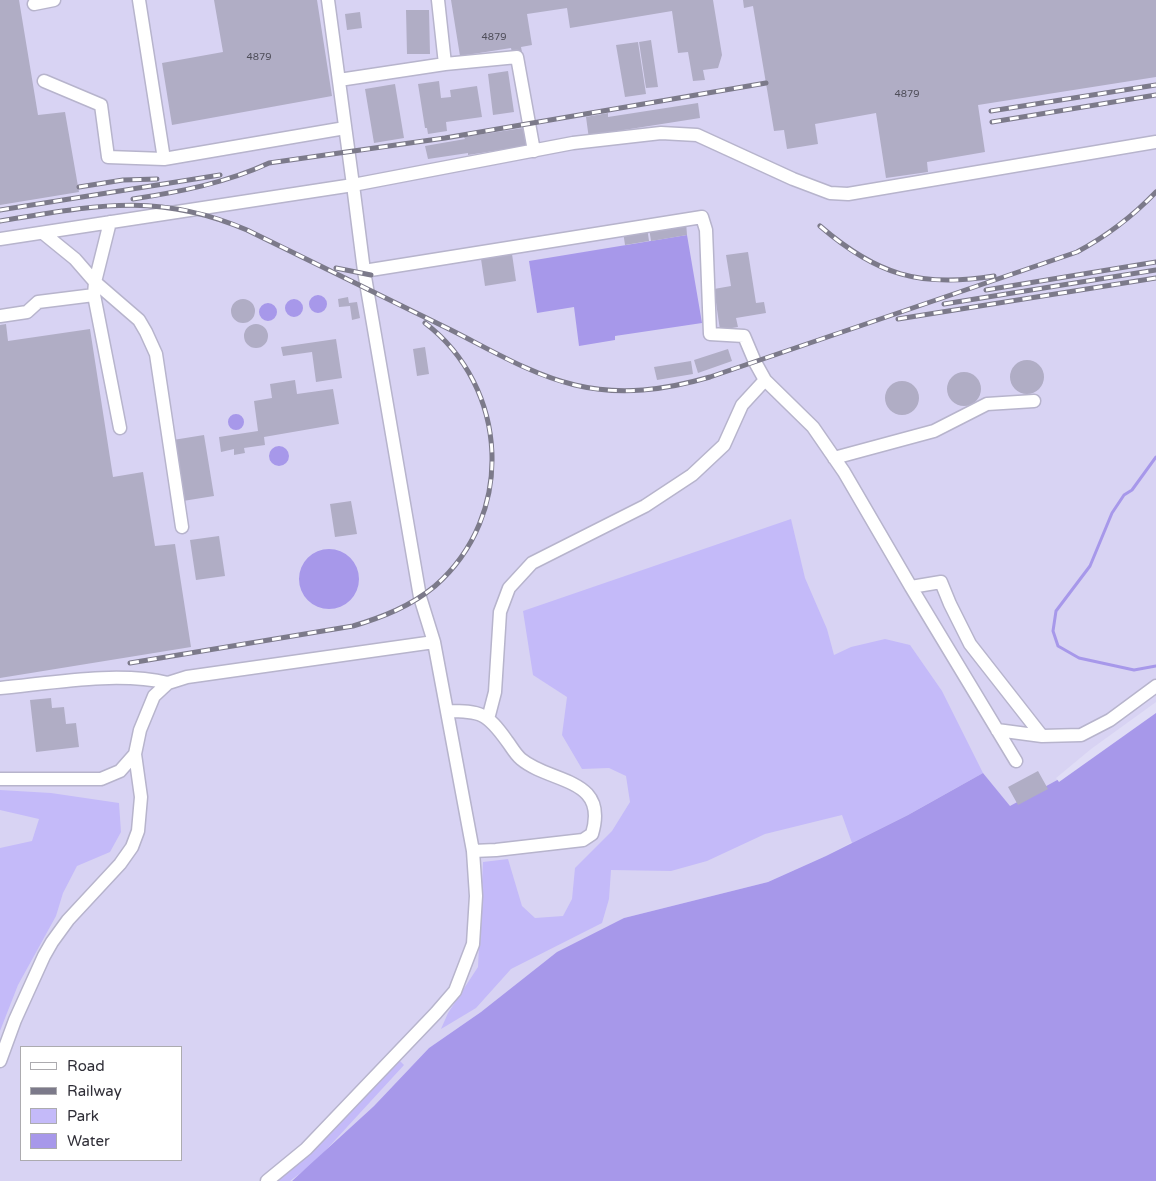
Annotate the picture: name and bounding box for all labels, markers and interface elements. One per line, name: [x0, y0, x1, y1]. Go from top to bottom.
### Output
house number: 4879: [481, 31, 507, 43]
house number: 4879: [246, 51, 272, 63]
house number: 4879: [894, 88, 920, 100]
legend: [20, 1046, 182, 1161]
text: Road: [67, 1057, 105, 1075]
text: Railway: [67, 1082, 122, 1100]
text: Park: [67, 1107, 99, 1125]
text: Water: [67, 1132, 110, 1150]

